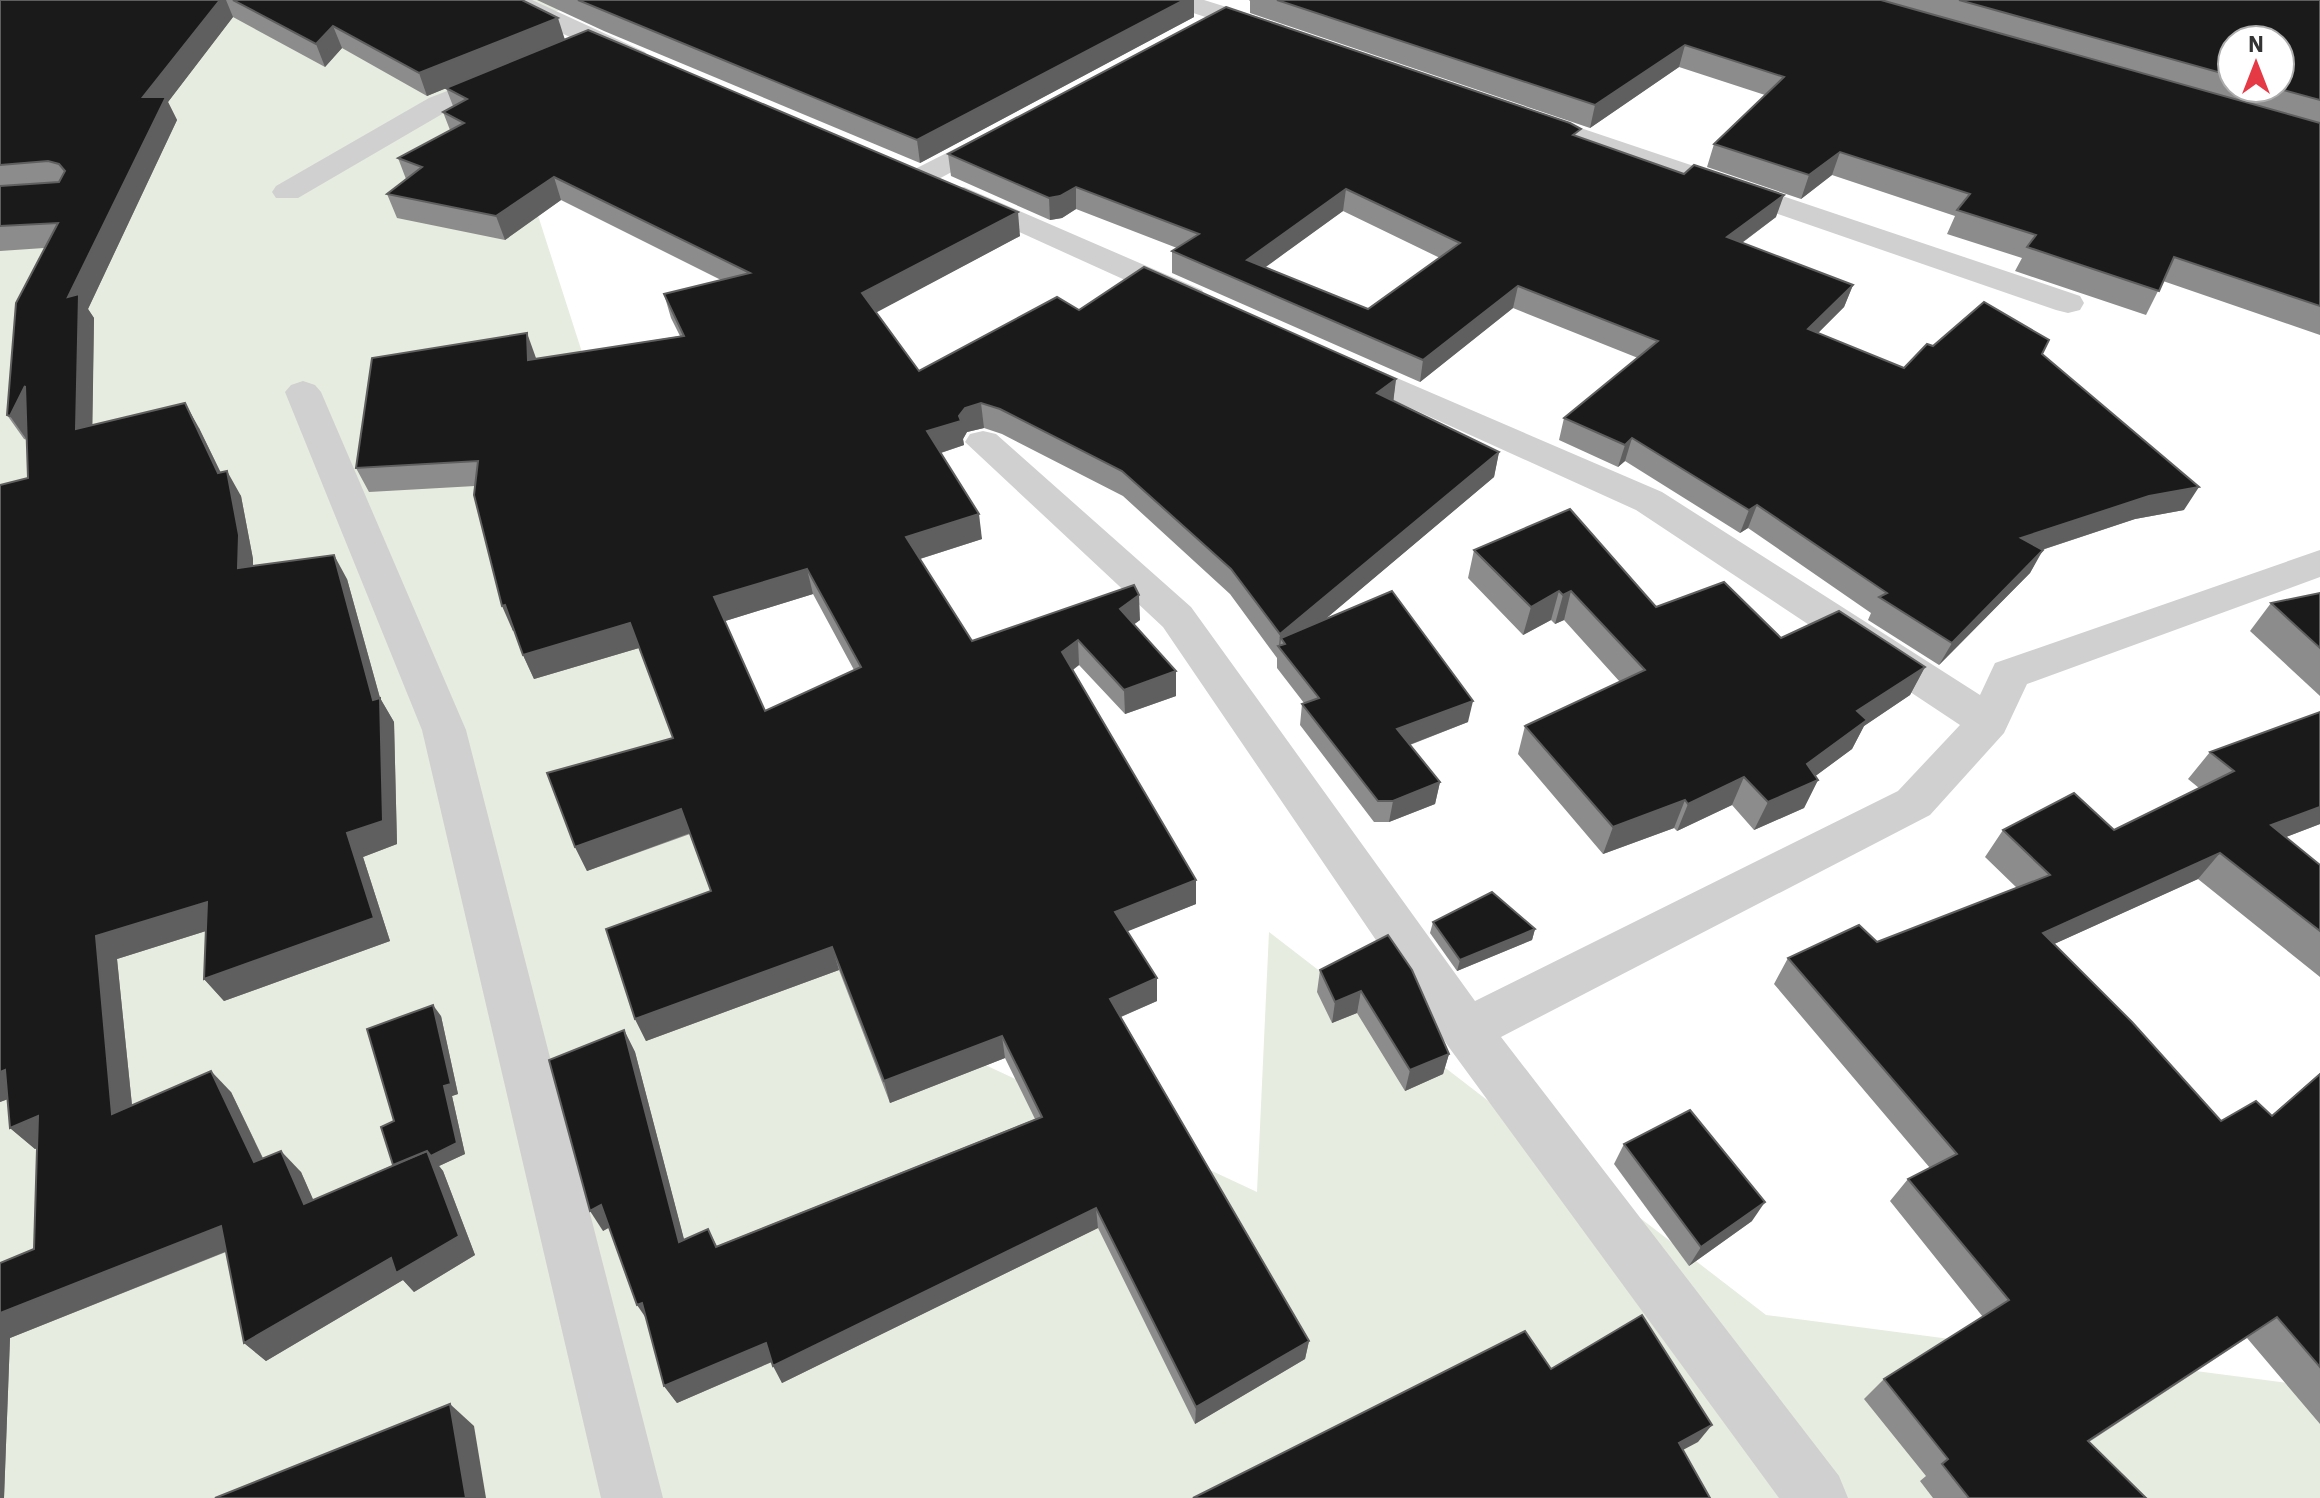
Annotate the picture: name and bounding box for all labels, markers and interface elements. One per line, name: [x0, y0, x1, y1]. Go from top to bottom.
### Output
north arrow: [2216, 24, 2296, 104]
text: N: [2248, 29, 2264, 58]

